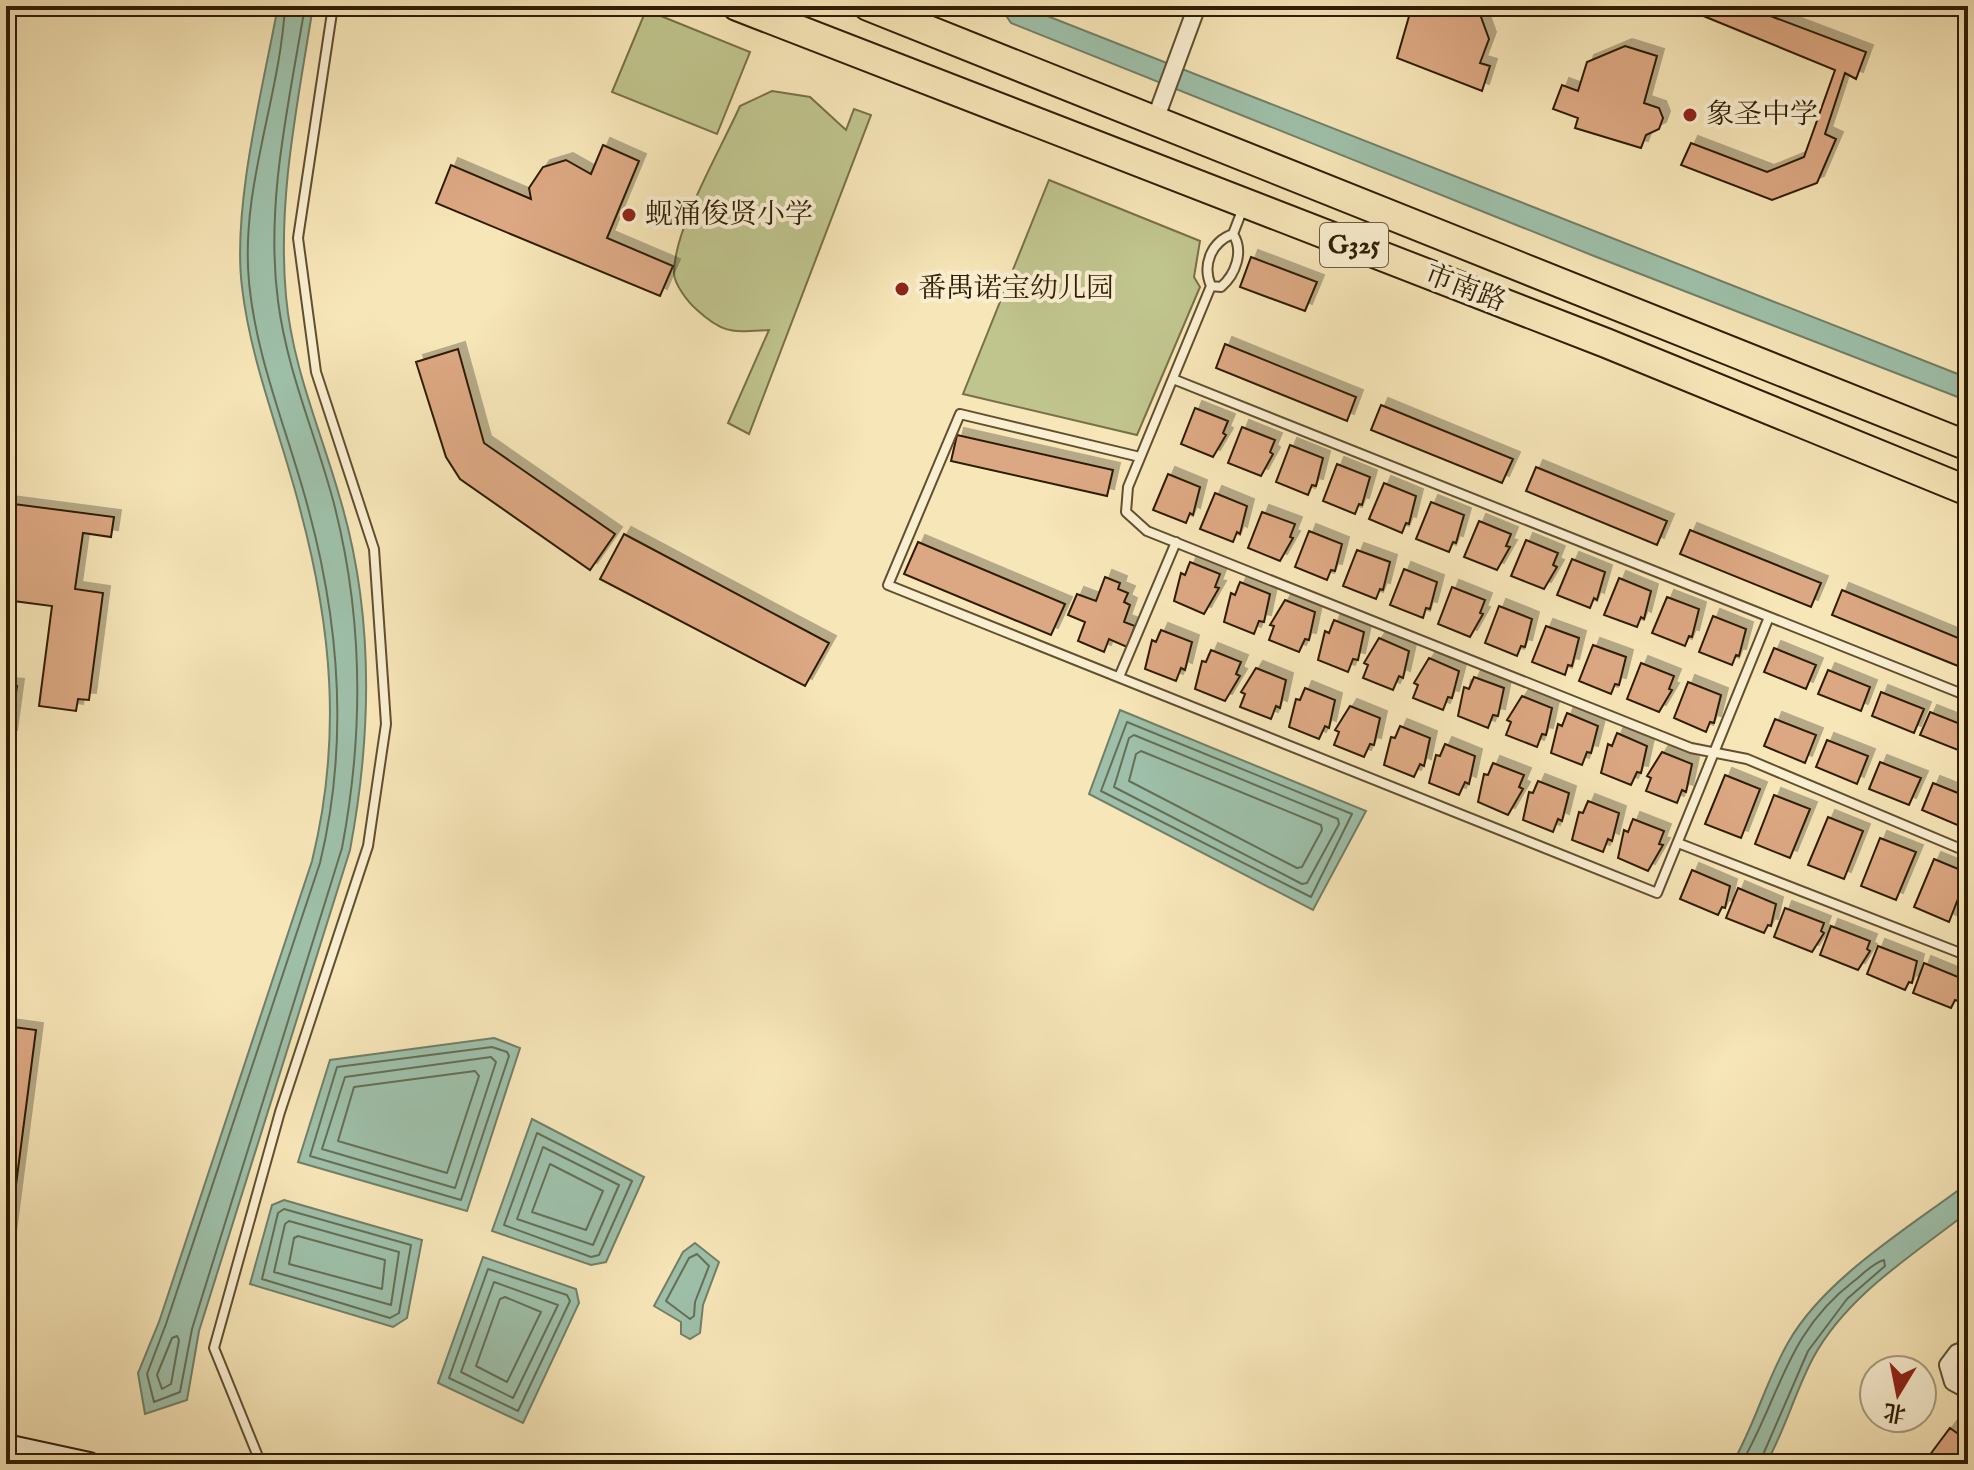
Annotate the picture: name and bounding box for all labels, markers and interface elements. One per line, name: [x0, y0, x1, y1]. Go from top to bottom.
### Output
place label: 象圣中学: [1706, 98, 1818, 133]
marker: 象圣中学: [1681, 106, 1699, 124]
place label: 蚬涌俊贤小学: [645, 198, 813, 233]
marker: 蚬涌俊贤小学: [620, 206, 638, 224]
road number: G325: [1320, 223, 1388, 267]
street label: 市南路: [1420, 258, 1510, 320]
place label: 番禺诺宝幼儿园: [918, 272, 1114, 307]
marker: 番禺诺宝幼儿园: [893, 280, 911, 298]
north arrow: [1858, 1354, 1938, 1434]
text: 北: [1882, 1396, 1908, 1427]

